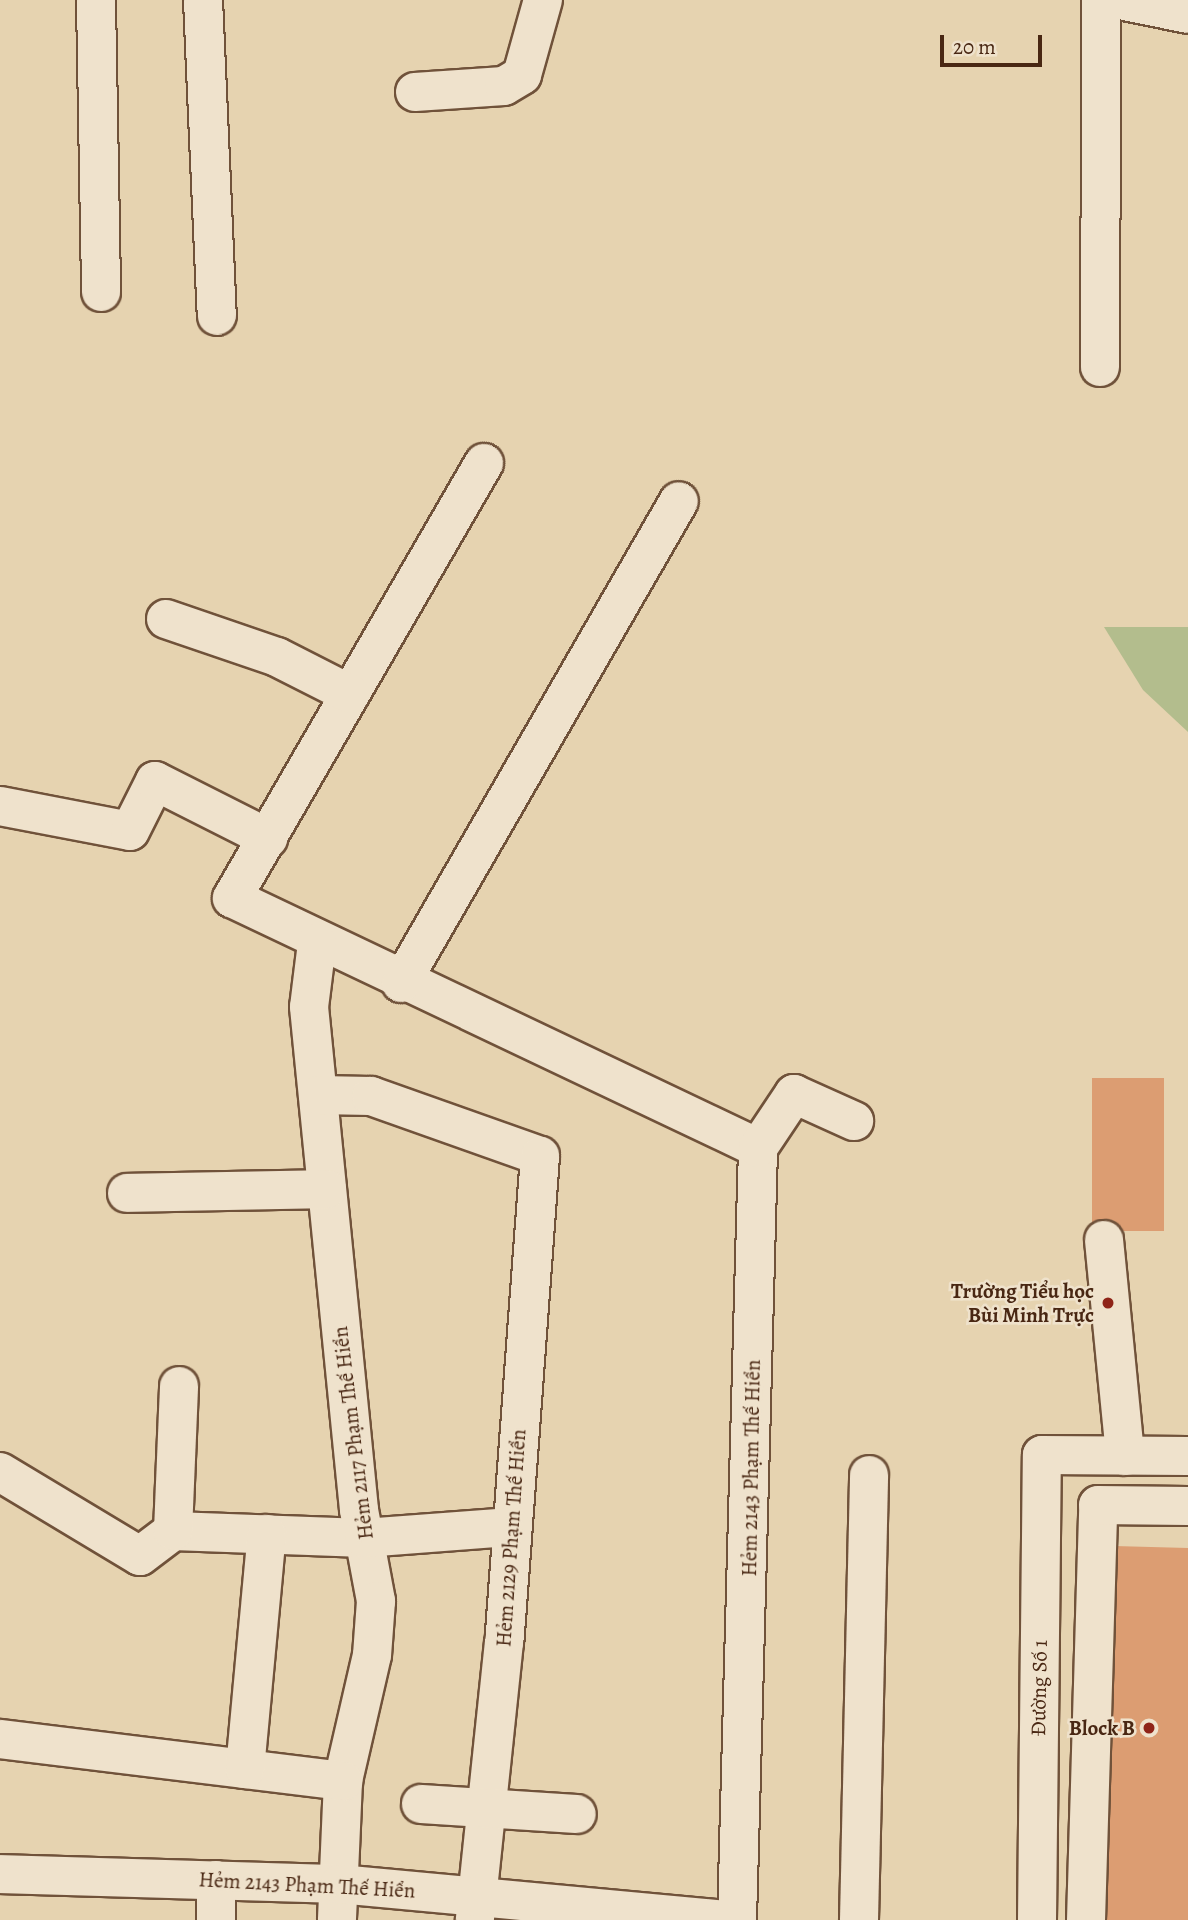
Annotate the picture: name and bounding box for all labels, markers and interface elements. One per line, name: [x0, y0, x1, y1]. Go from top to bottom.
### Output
scale bar: [943, 21, 1044, 65]
text: 20 m: [953, 33, 996, 61]
place label: Trường Tiểu học Bùi Minh Trực: [951, 1278, 1094, 1328]
marker: Trường Tiểu học Bùi Minh Trực: [1100, 1295, 1116, 1311]
street label: Hẻm 2117 Phạm Thế Hiển: [327, 1325, 379, 1541]
street label: Hẻm 2143 Phạm Thế Hiển: [737, 1359, 765, 1577]
street label: Hẻm 2129 Phạm Thế Hiển: [491, 1428, 531, 1648]
street label: Đường Số 1: [1026, 1640, 1052, 1736]
place label: Block B: [1069, 1715, 1135, 1741]
marker: Block B: [1141, 1720, 1157, 1736]
street label: Hẻm 2143 Phạm Thế Hiển: [198, 1867, 416, 1903]

